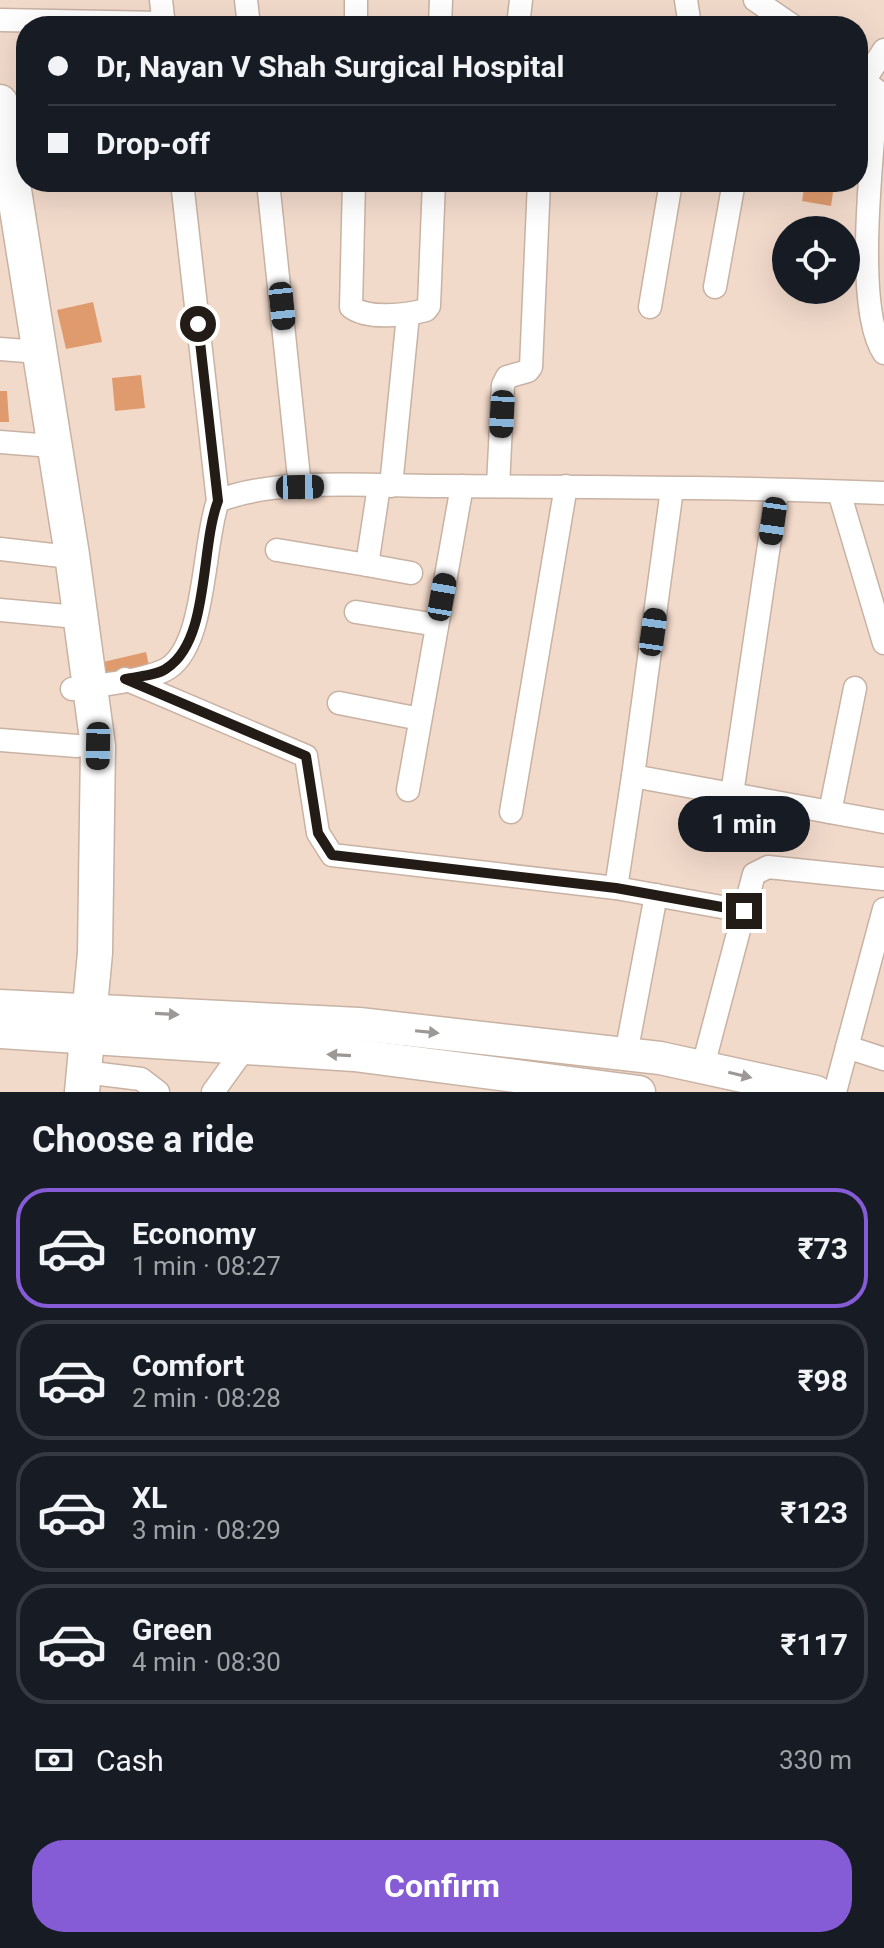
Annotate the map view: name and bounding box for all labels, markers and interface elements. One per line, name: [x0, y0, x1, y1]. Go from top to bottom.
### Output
text: Dr, Nayan V Shah Surgical Hospital: [96, 49, 565, 84]
text: Drop-off: [96, 126, 210, 161]
map controls: [772, 216, 860, 304]
button: locate: [772, 216, 860, 304]
car: [268, 281, 296, 331]
route start: [180, 306, 216, 342]
car: [489, 389, 515, 439]
car: [276, 475, 324, 499]
car: [758, 496, 788, 546]
car: [426, 571, 458, 623]
car: [638, 607, 668, 657]
car: [86, 722, 110, 770]
callout: 1 min: [678, 795, 810, 851]
text: 1 min: [711, 809, 777, 839]
route end: [726, 893, 762, 929]
one-way arrow: [155, 1007, 181, 1020]
one-way arrow: [415, 1026, 440, 1039]
one-way arrow: [326, 1048, 351, 1061]
one-way arrow: [727, 1069, 752, 1082]
text: Choose a ride: [32, 1119, 254, 1161]
icon: car: [36, 1212, 108, 1284]
text: Economy: [132, 1216, 256, 1251]
text: ₹73: [798, 1231, 848, 1266]
text: 1 min · 08:27: [132, 1251, 281, 1281]
icon: car: [36, 1344, 108, 1416]
text: Comfort: [132, 1348, 244, 1383]
text: ₹98: [798, 1363, 848, 1398]
text: 2 min · 08:28: [132, 1383, 281, 1413]
icon: car: [36, 1476, 108, 1548]
text: XL: [132, 1480, 167, 1515]
text: ₹123: [781, 1495, 848, 1530]
text: 3 min · 08:29: [132, 1515, 281, 1545]
icon: car: [36, 1608, 108, 1680]
text: Green: [132, 1612, 212, 1647]
text: ₹117: [781, 1627, 848, 1662]
text: 4 min · 08:30: [132, 1647, 281, 1677]
icon: cash: [32, 1738, 76, 1782]
text: Cash: [96, 1743, 164, 1778]
text: 330 m: [779, 1745, 852, 1775]
button: Confirm: [32, 1840, 852, 1932]

